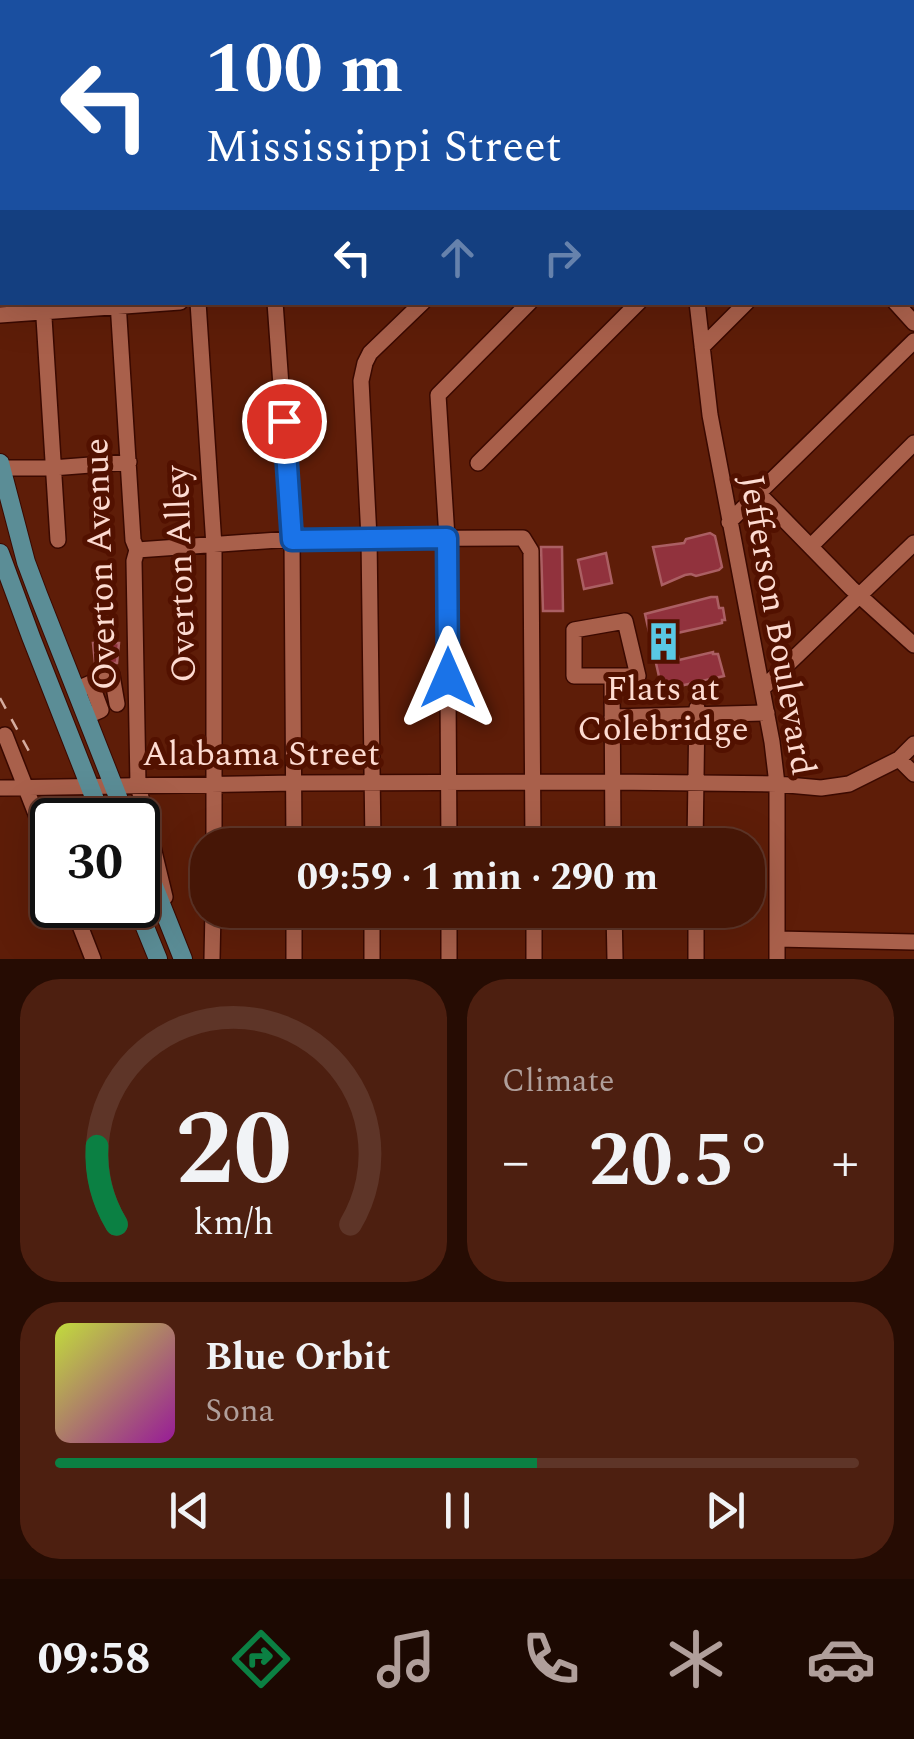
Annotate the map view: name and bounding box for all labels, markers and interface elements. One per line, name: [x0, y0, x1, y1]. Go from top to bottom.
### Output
text: 100 m: [205, 17, 403, 123]
icon: left: [40, 40, 170, 170]
text: Mississippi Street: [205, 113, 562, 182]
icon: left: [325, 230, 380, 285]
icon: ahead: [430, 230, 485, 285]
icon: right: [535, 230, 590, 285]
pin: [242, 379, 327, 464]
icon: arrive: [257, 394, 312, 449]
street label: Overton Avenue: [70, 437, 132, 691]
street label: Overton Alley: [151, 463, 211, 683]
street label: Jefferson Boulevard: [724, 471, 830, 779]
building icon: Flats at Colebridge: [642, 621, 684, 663]
position arrow: [396, 626, 500, 730]
place label: Flats at Colebridge: [577, 663, 749, 756]
street label: Alabama Street: [142, 728, 380, 781]
speed limit sign: 30: [30, 798, 160, 928]
text: 09:59 · 1 min · 290 m: [297, 849, 658, 907]
text: Climate: [502, 1057, 614, 1106]
text: 20: [175, 1072, 292, 1230]
text: 20.5°: [589, 1105, 772, 1219]
text: −: [502, 1121, 530, 1204]
text: +: [831, 1121, 859, 1204]
text: km/h: [193, 1196, 274, 1251]
text: Blue Orbit: [205, 1329, 390, 1387]
text: Sona: [205, 1387, 274, 1436]
icon: previous: [162, 1483, 217, 1538]
icon: pause: [430, 1483, 485, 1538]
icon: next: [698, 1483, 753, 1538]
icon: directions: [226, 1624, 296, 1694]
icon: music: [371, 1624, 441, 1694]
icon: phone: [516, 1624, 586, 1694]
icon: climate: [661, 1624, 731, 1694]
icon: car: [806, 1624, 876, 1694]
text: 09:58: [38, 1625, 151, 1694]

